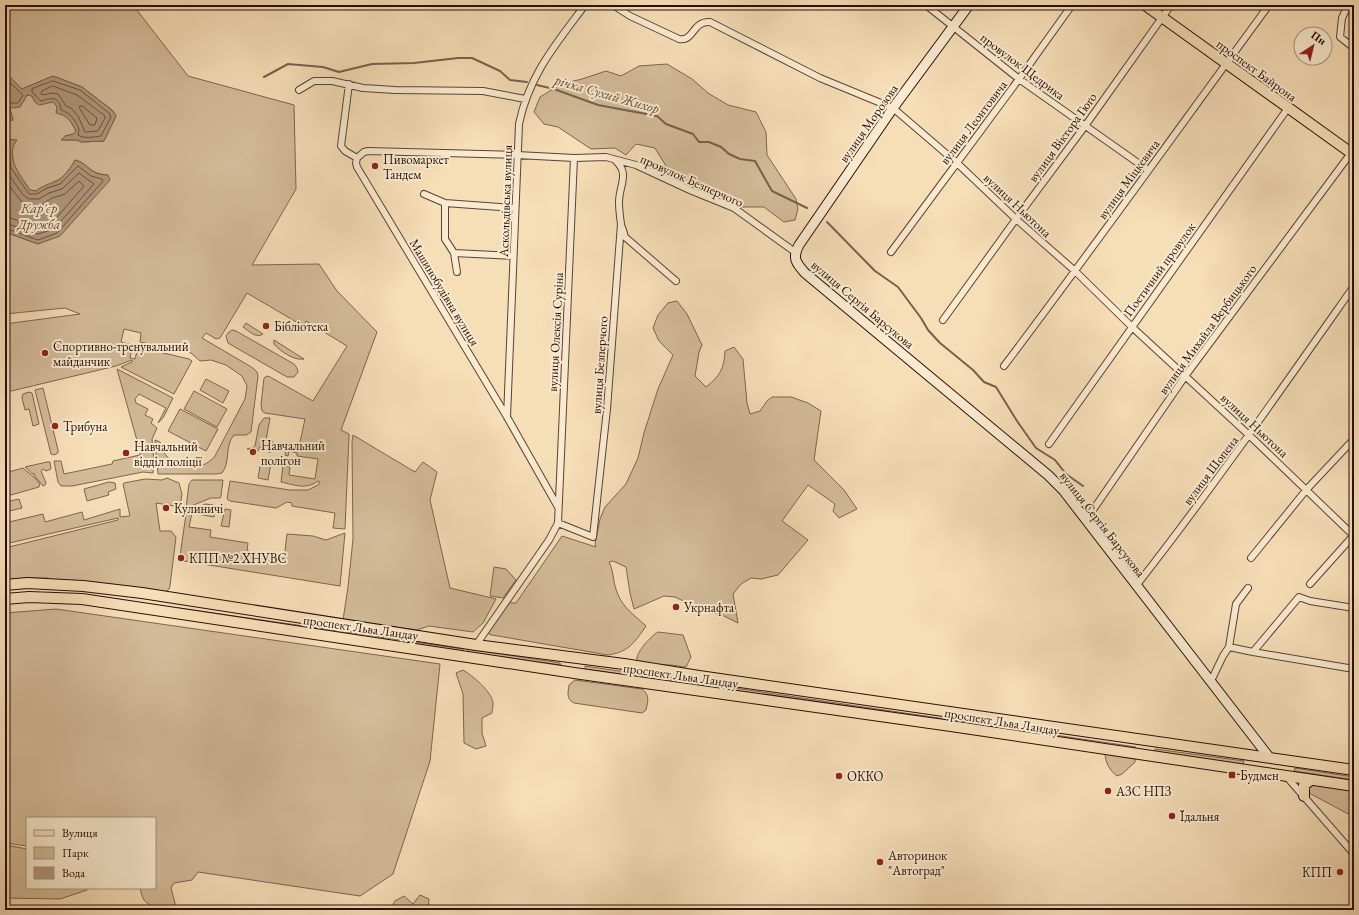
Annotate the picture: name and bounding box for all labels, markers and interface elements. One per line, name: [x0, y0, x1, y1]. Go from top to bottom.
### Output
north arrow: [1293, 26, 1333, 66]
text: Пн: [1309, 28, 1329, 48]
street label: провулок Щедрика: [977, 29, 1069, 104]
street label: проспект Байрона: [1213, 35, 1301, 106]
water label: річка Сухий Жихор: [551, 70, 661, 118]
street label: вулиця Леонтовича: [936, 76, 1011, 168]
street label: вулиця Морозова: [835, 80, 902, 166]
street label: вулиця Віктора Гюґо: [1024, 89, 1101, 185]
street label: вулиця Міцкевича: [1094, 135, 1164, 223]
street label: Аскольдівська вулиця: [495, 144, 516, 258]
street label: провулок Безперчого: [638, 150, 746, 211]
place label: Пивомаркет Тандем: [383, 151, 450, 183]
marker: Пивомаркет Тандем: [370, 161, 380, 171]
street label: вулиця Ньютона: [980, 170, 1056, 242]
water label: Кар'єр Дружба: [17, 199, 61, 233]
street label: Поетичний провулок: [1119, 218, 1200, 320]
street label: Машинобудівна вулиця: [406, 235, 483, 349]
street label: вулиця Сергія Барсукова: [808, 256, 918, 353]
street label: вулиця Михайла Вербицького: [1155, 261, 1260, 398]
street label: вулиця Олексія Суріна: [544, 271, 567, 392]
street label: вулиця Безперчого: [588, 315, 611, 415]
place label: Бібліотека: [274, 318, 329, 335]
marker: Бібліотека: [261, 321, 271, 331]
place label: Спортивно-тренувальний майданчик: [53, 338, 189, 370]
marker: Спортивно-тренувальний майданчик: [40, 348, 50, 358]
street label: вулиця Ньютона: [1217, 390, 1293, 462]
place label: Трибуна: [63, 418, 108, 435]
marker: Трибуна: [50, 421, 60, 431]
street label: вулиця Шопена: [1179, 432, 1242, 508]
place label: Навчальний полігон: [261, 437, 325, 469]
place label: Навчальний відділ поліції: [134, 438, 203, 470]
marker: Навчальний полігон: [248, 447, 258, 457]
marker: Навчальний відділ поліції: [121, 448, 131, 458]
street label: вулиця Сергія Барсукова: [1056, 468, 1150, 581]
place label: Кулиничі: [174, 500, 223, 517]
marker: Кулиничі: [161, 503, 171, 513]
place label: КПП №2 ХНУВС: [189, 550, 287, 567]
marker: КПП №2 ХНУВС: [176, 553, 186, 563]
place label: Укрнафта: [683, 599, 735, 616]
marker: Укрнафта: [671, 602, 681, 612]
street label: проспект Льва Ландау: [302, 611, 420, 644]
street label: проспект Льва Ландау: [622, 659, 740, 692]
street label: проспект Льва Ландау: [943, 704, 1061, 739]
place label: Будмен: [1240, 767, 1279, 784]
place label: ОККО: [847, 768, 884, 785]
marker: Будмен: [1227, 770, 1237, 780]
marker: ОККО: [834, 771, 844, 781]
place label: АЗС НПЗ: [1115, 783, 1172, 800]
marker: АЗС НПЗ: [1103, 786, 1113, 796]
place label: Їдальня: [1180, 808, 1220, 825]
marker: Їдальня: [1167, 811, 1177, 821]
legend: [26, 817, 156, 889]
text: Вулиця: [62, 825, 98, 841]
text: Парк: [62, 845, 89, 861]
place label: Авторинок "Автоград": [887, 847, 948, 879]
marker: Авторинок "Автоград": [875, 857, 885, 867]
place label: КПП: [1302, 864, 1332, 881]
text: Вода: [62, 865, 85, 881]
marker: КПП: [1335, 867, 1345, 877]

